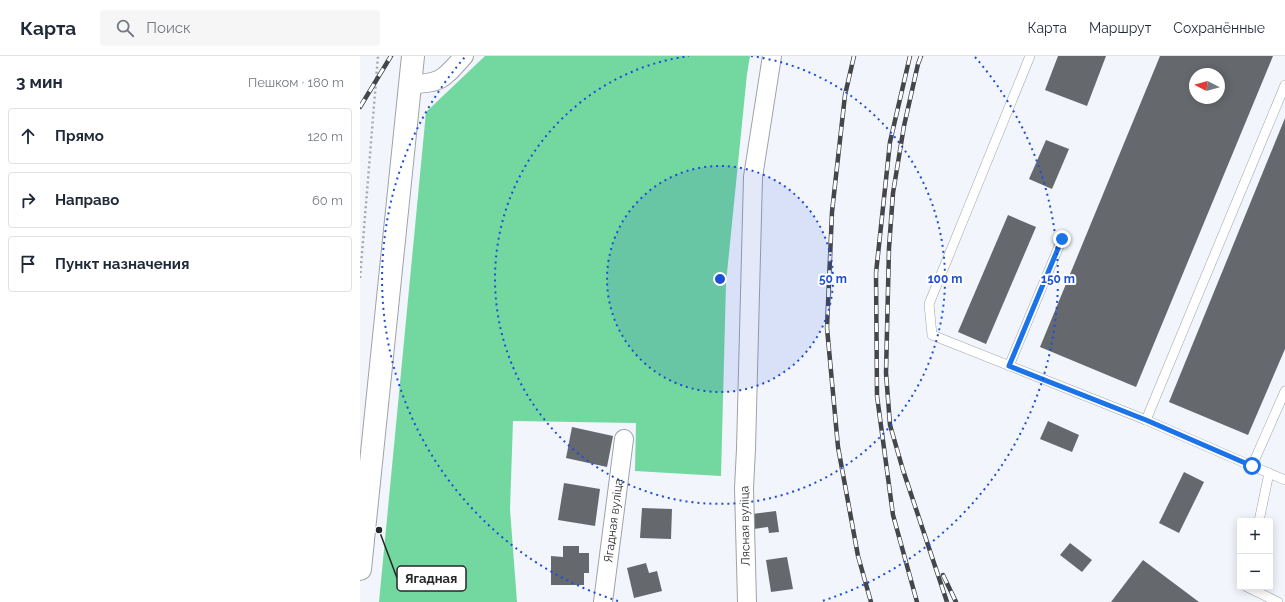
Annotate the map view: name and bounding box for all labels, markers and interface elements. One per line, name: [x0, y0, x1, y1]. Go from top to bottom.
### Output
search box: [100, 10, 380, 46]
text: Карта: [20, 17, 76, 39]
icon: search: [114, 17, 136, 39]
text: Поиск: [146, 19, 191, 37]
text: Карта: [1028, 20, 1067, 36]
text: Маршрут: [1089, 20, 1151, 36]
text: Сохранённые: [1173, 20, 1265, 36]
north arrow: [1189, 68, 1225, 104]
text: 3 мин: [16, 72, 63, 92]
text: Пешком · 180 m: [248, 75, 344, 90]
icon: ahead: [17, 125, 39, 147]
text: Прямо: [55, 127, 104, 145]
text: 120 m: [307, 129, 343, 144]
icon: right: [17, 189, 39, 211]
text: Направо: [55, 191, 119, 209]
text: 60 m: [312, 193, 343, 208]
route end: [1053, 230, 1071, 248]
icon: arrive: [17, 253, 39, 275]
text: Пункт назначения: [55, 255, 189, 273]
centre of rings: [713, 272, 727, 286]
text: 50 m: [819, 272, 847, 286]
text: 100 m: [928, 272, 962, 286]
text: 150 m: [1041, 272, 1075, 286]
route start: [1243, 457, 1261, 475]
street label: Ягадная вуліца: [601, 478, 626, 564]
street label: Лясная вуліца: [737, 486, 753, 566]
map controls: [1237, 518, 1273, 590]
button: +: [1237, 518, 1273, 554]
button: −: [1237, 554, 1273, 590]
callout: Ягадная: [397, 566, 466, 591]
text: Ягадная: [405, 571, 457, 586]

